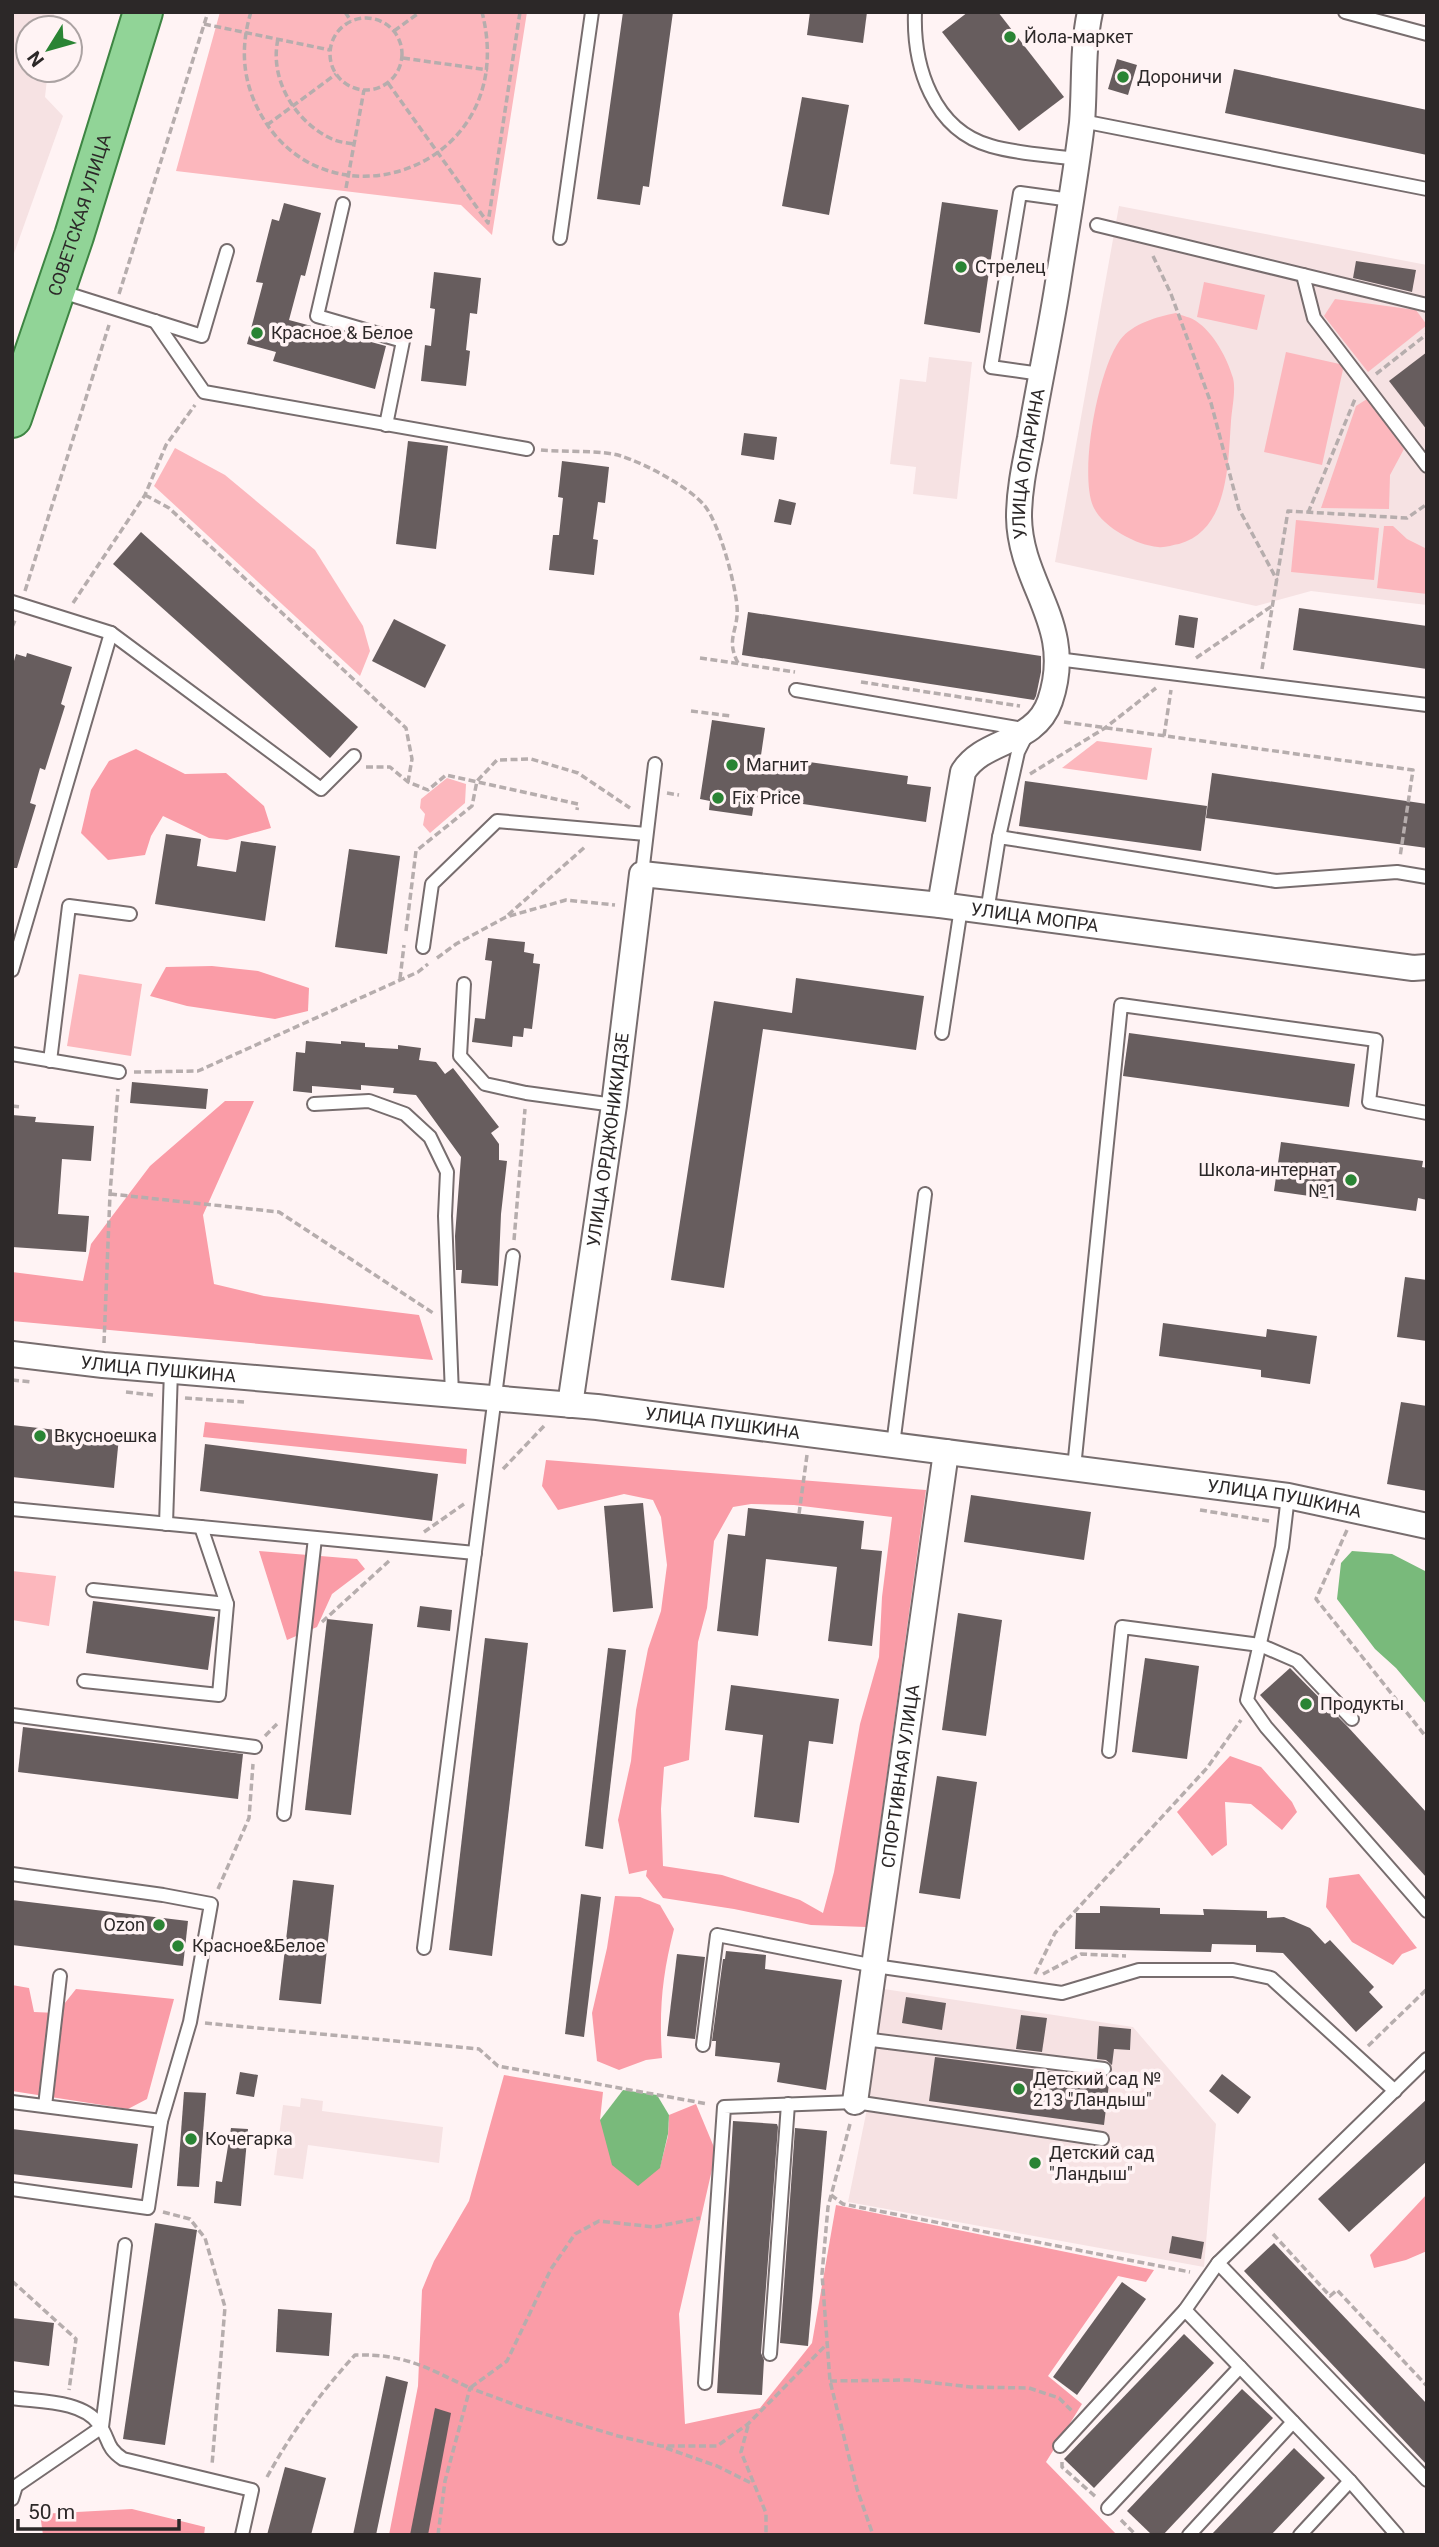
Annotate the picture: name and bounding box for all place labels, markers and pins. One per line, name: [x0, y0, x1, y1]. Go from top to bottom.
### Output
place label: Йола-маркет: [1024, 26, 1133, 47]
marker: Йола-маркет: [1002, 29, 1018, 45]
place label: Дороничи: [1137, 66, 1222, 87]
marker: Дороничи: [1115, 69, 1131, 85]
place label: Стрелец: [975, 256, 1046, 277]
marker: Стрелец: [953, 259, 969, 275]
place label: Красное & Белое: [271, 322, 413, 343]
marker: Красное & Белое: [249, 325, 265, 341]
place label: Магнит: [746, 754, 809, 775]
marker: Магнит: [724, 757, 740, 773]
place label: Fix Price: [732, 787, 801, 808]
marker: Fix Price: [710, 790, 726, 806]
place label: Школа-интернат №1: [1198, 1159, 1337, 1201]
marker: Школа-интернат №1: [1343, 1172, 1359, 1188]
place label: Вкусноешка: [54, 1425, 157, 1446]
marker: Вкусноешка: [32, 1428, 48, 1444]
place label: Продукты: [1320, 1693, 1404, 1714]
marker: Продукты: [1298, 1696, 1314, 1712]
place label: Ozon: [104, 1914, 145, 1935]
marker: Ozon: [151, 1917, 167, 1933]
place label: Красное&Белое: [192, 1935, 325, 1956]
marker: Красное&Белое: [170, 1938, 186, 1954]
place label: Детский сад № 213 "Ландыш": [1033, 2068, 1161, 2110]
marker: Детский сад № 213 "Ландыш": [1011, 2081, 1027, 2097]
place label: Кочегарка: [205, 2128, 293, 2149]
marker: Кочегарка: [183, 2131, 199, 2147]
place label: Детский сад "Ландыш": [1049, 2142, 1155, 2184]
marker: Детский сад "Ландыш": [1027, 2155, 1043, 2171]

